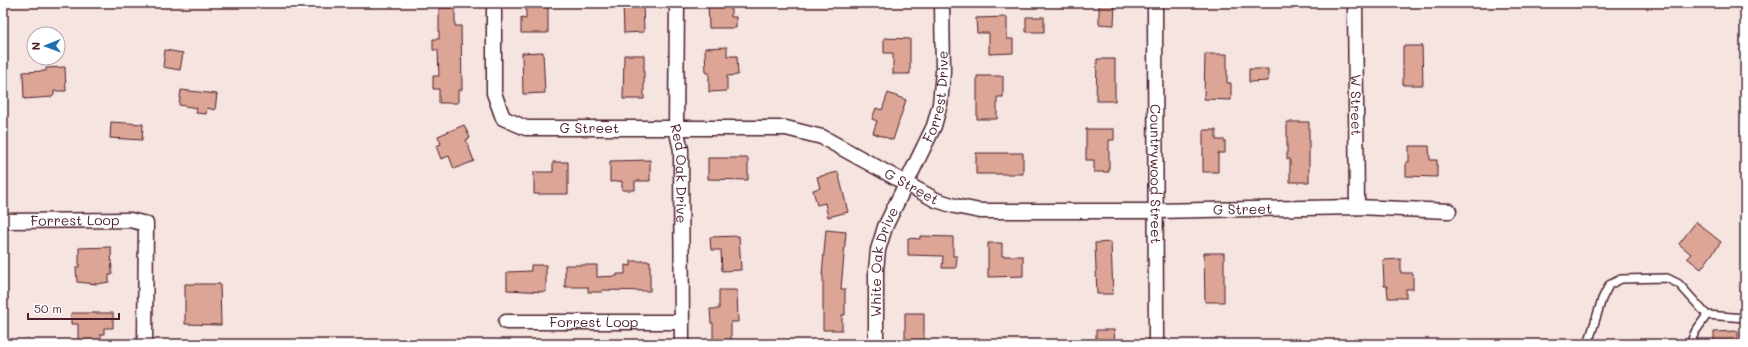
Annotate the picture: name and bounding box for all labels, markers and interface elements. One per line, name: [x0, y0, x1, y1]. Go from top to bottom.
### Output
north arrow: [26, 26, 66, 66]
text: N: [28, 42, 43, 50]
street label: Forrest Drive: [918, 51, 952, 145]
street label: W Street: [1347, 74, 1366, 136]
street label: Countrywood Street: [1146, 104, 1166, 244]
street label: G Street: [560, 118, 619, 137]
street label: Red Oak Drive: [666, 122, 691, 223]
street label: G Street: [881, 163, 942, 209]
street label: G Street: [1213, 199, 1272, 219]
street label: White Oak Drive: [866, 204, 902, 317]
street label: Forrest Loop: [30, 210, 120, 230]
scale bar: [28, 295, 119, 321]
text: 50 m: [34, 300, 62, 316]
street label: Forrest Loop: [550, 312, 638, 331]

